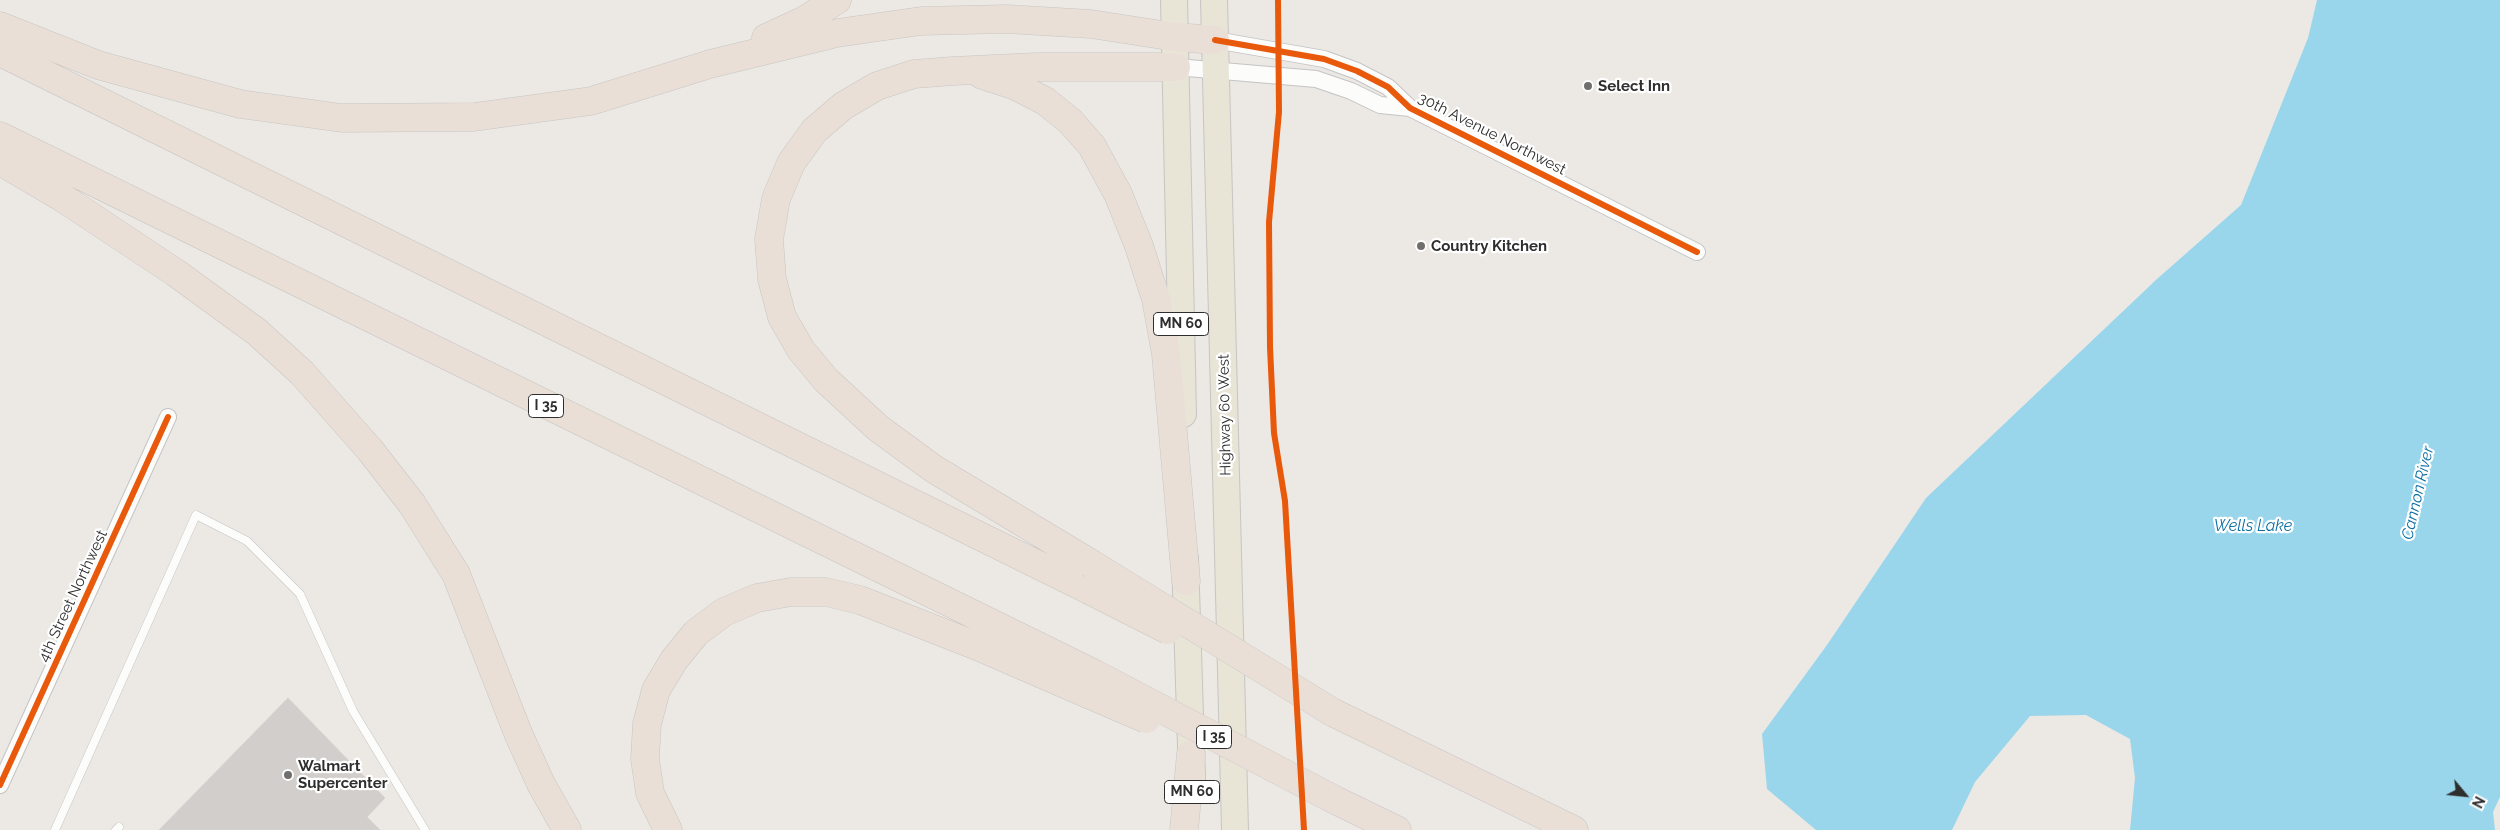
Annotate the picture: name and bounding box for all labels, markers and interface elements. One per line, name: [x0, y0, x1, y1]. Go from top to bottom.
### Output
place label: Select Inn: [1598, 77, 1670, 95]
marker: Select Inn: [1582, 80, 1594, 92]
street label: 30th Avenue Northwest: [1415, 89, 1569, 179]
place label: Country Kitchen: [1431, 237, 1547, 255]
marker: Country Kitchen: [1415, 240, 1427, 252]
road number: MN 60: [1154, 312, 1208, 336]
street label: Highway 60 West: [1215, 354, 1235, 476]
road number: I 35: [528, 394, 564, 418]
water label: Cannon River: [2398, 444, 2438, 542]
water label: Wells Lake: [2214, 516, 2292, 536]
street label: 4th Street Northwest: [35, 527, 111, 665]
road number: I 35: [1196, 726, 1232, 749]
place label: Walmart Supercenter: [298, 757, 387, 792]
marker: Walmart Supercenter: [282, 769, 294, 781]
north arrow: [2440, 770, 2490, 820]
road number: MN 60: [1164, 780, 1220, 804]
text: N: [2469, 794, 2488, 811]

